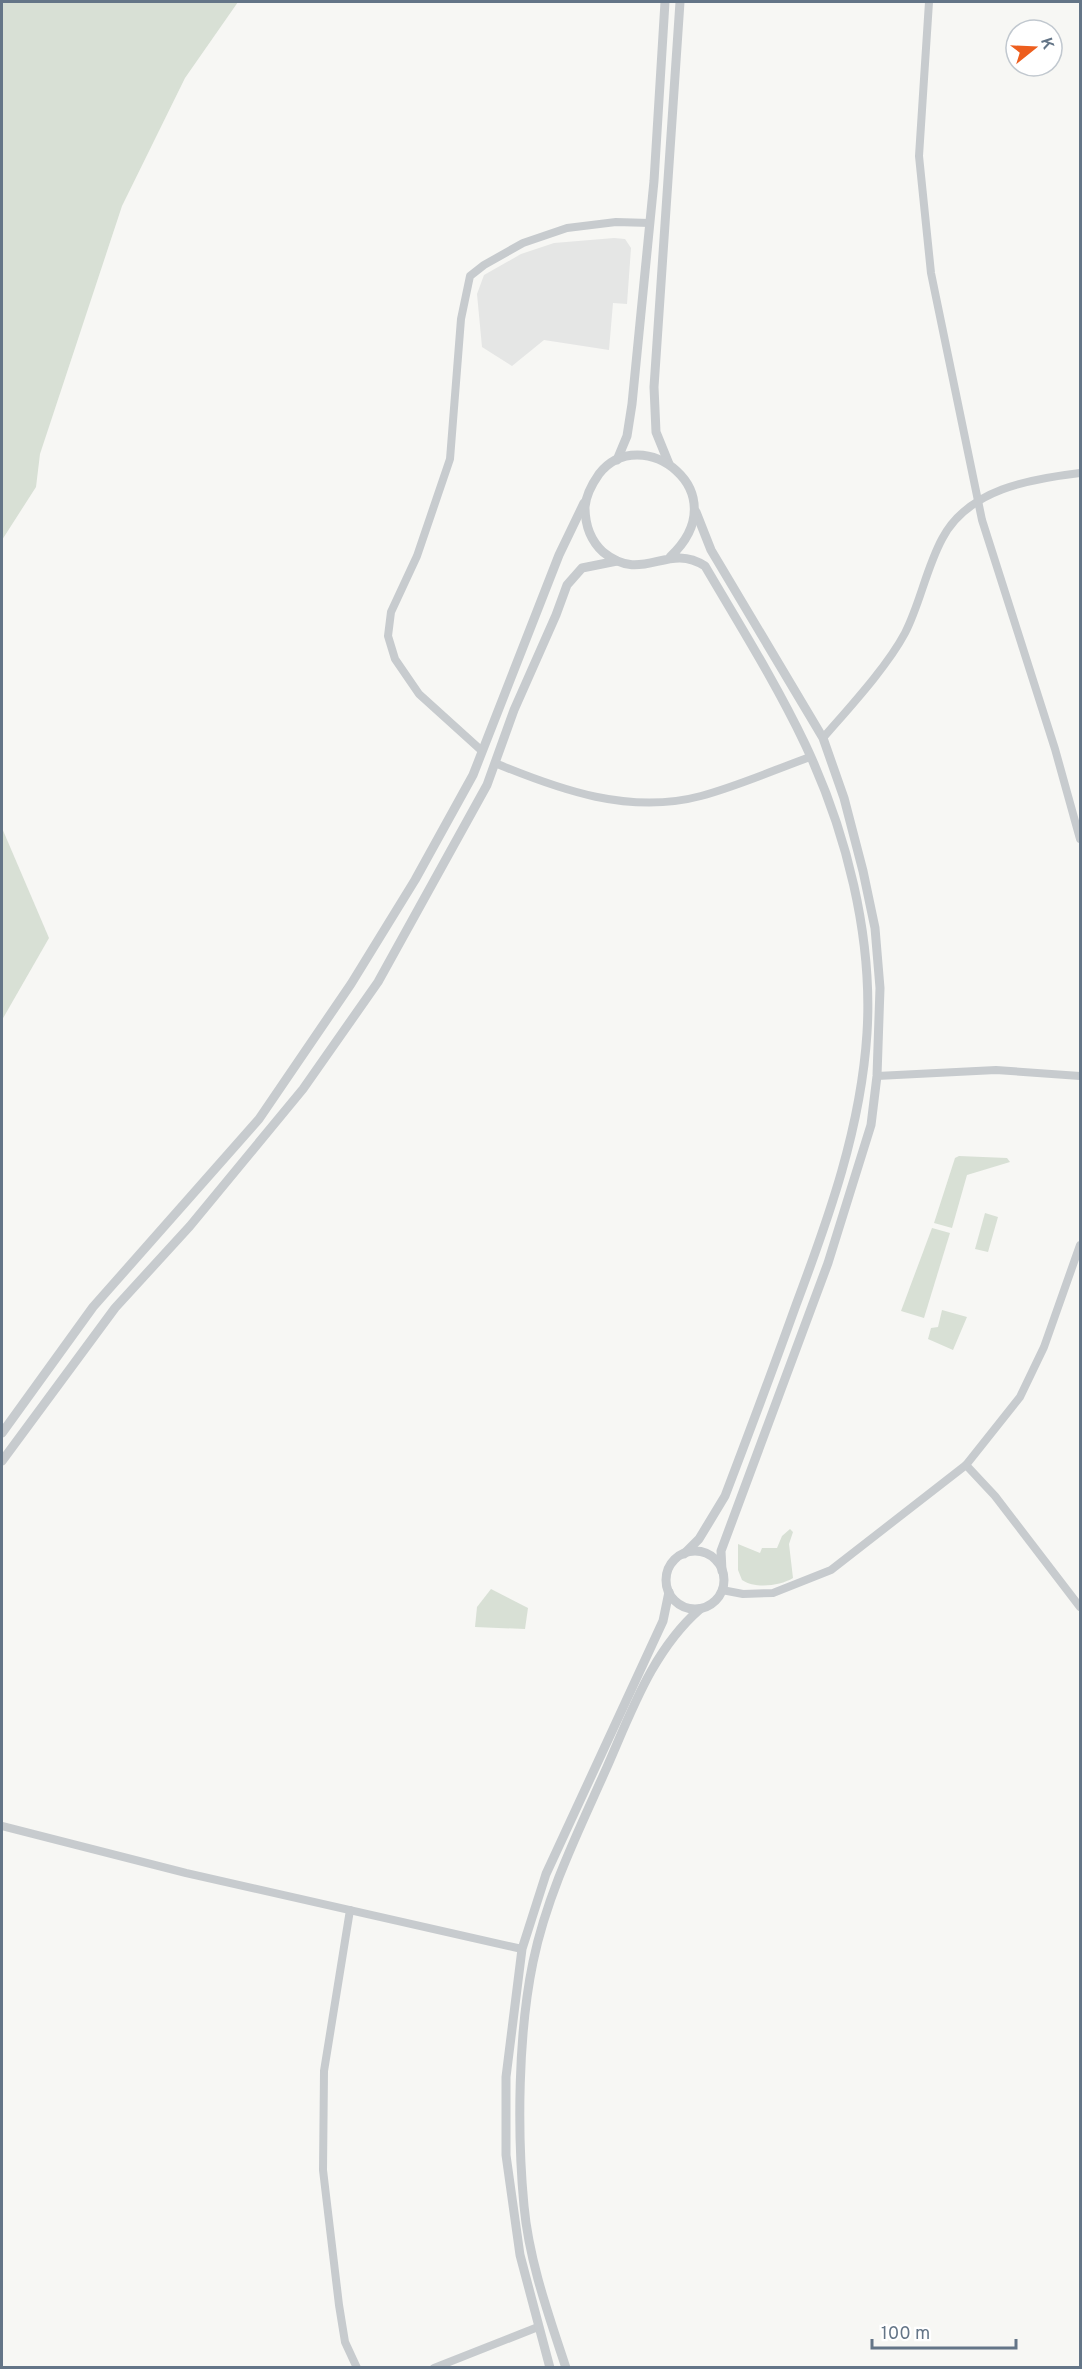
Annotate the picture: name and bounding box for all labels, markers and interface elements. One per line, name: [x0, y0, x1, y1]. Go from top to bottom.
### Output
north arrow: [1004, 18, 1064, 78]
text: K: [1035, 36, 1058, 52]
scale bar: [872, 2312, 1016, 2350]
text: 100 m: [881, 2323, 930, 2346]

